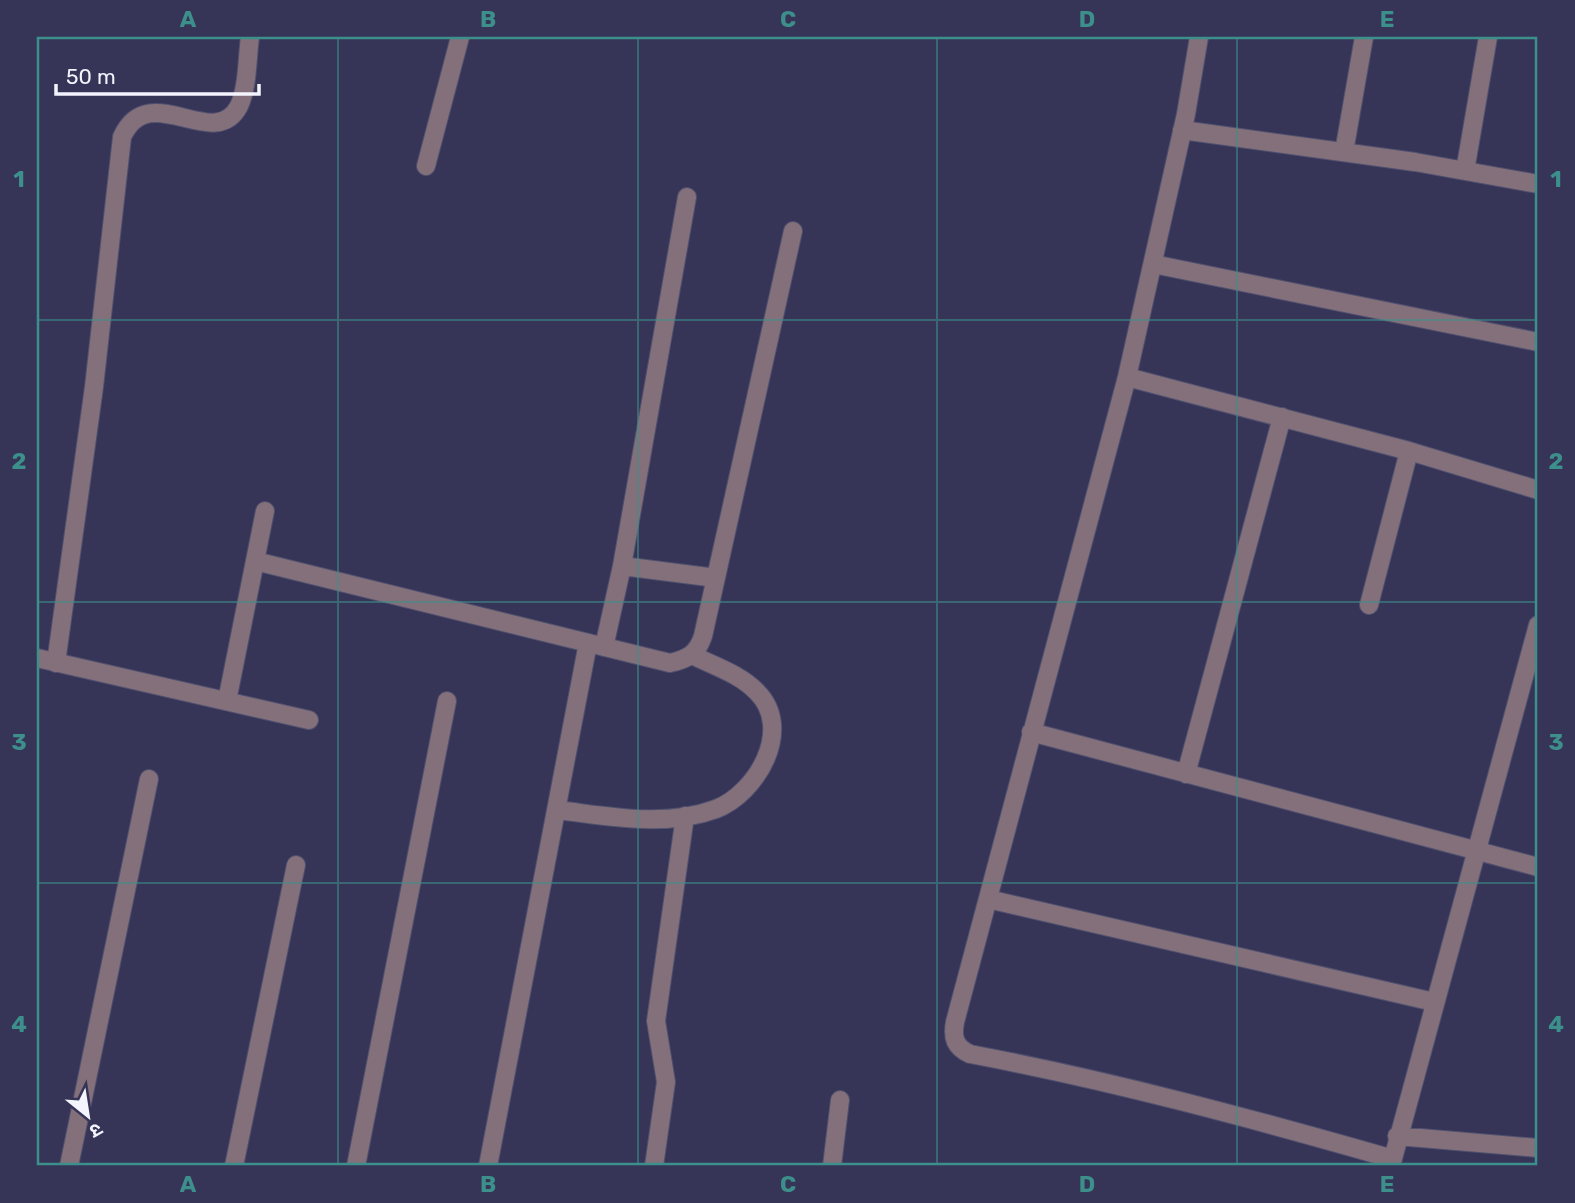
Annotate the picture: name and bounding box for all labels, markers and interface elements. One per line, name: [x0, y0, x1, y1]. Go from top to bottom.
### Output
text: A: [180, 5, 197, 33]
text: B: [480, 5, 496, 33]
text: C: [780, 5, 796, 33]
text: D: [1079, 5, 1095, 33]
text: E: [1380, 5, 1394, 33]
scale bar: [56, 52, 259, 96]
text: 50 m: [66, 64, 116, 89]
text: 1: [13, 165, 25, 193]
text: 1: [1550, 165, 1562, 193]
text: 2: [12, 447, 26, 475]
text: 2: [1549, 447, 1563, 475]
text: 3: [11, 728, 27, 756]
text: 3: [1548, 728, 1564, 756]
text: 4: [11, 1010, 27, 1038]
text: 4: [1548, 1010, 1564, 1038]
north arrow: [52, 1080, 122, 1150]
text: उ: [85, 1118, 107, 1143]
text: A: [180, 1170, 197, 1198]
text: B: [480, 1170, 496, 1198]
text: C: [780, 1170, 796, 1198]
text: D: [1079, 1170, 1095, 1198]
text: E: [1380, 1170, 1394, 1198]

